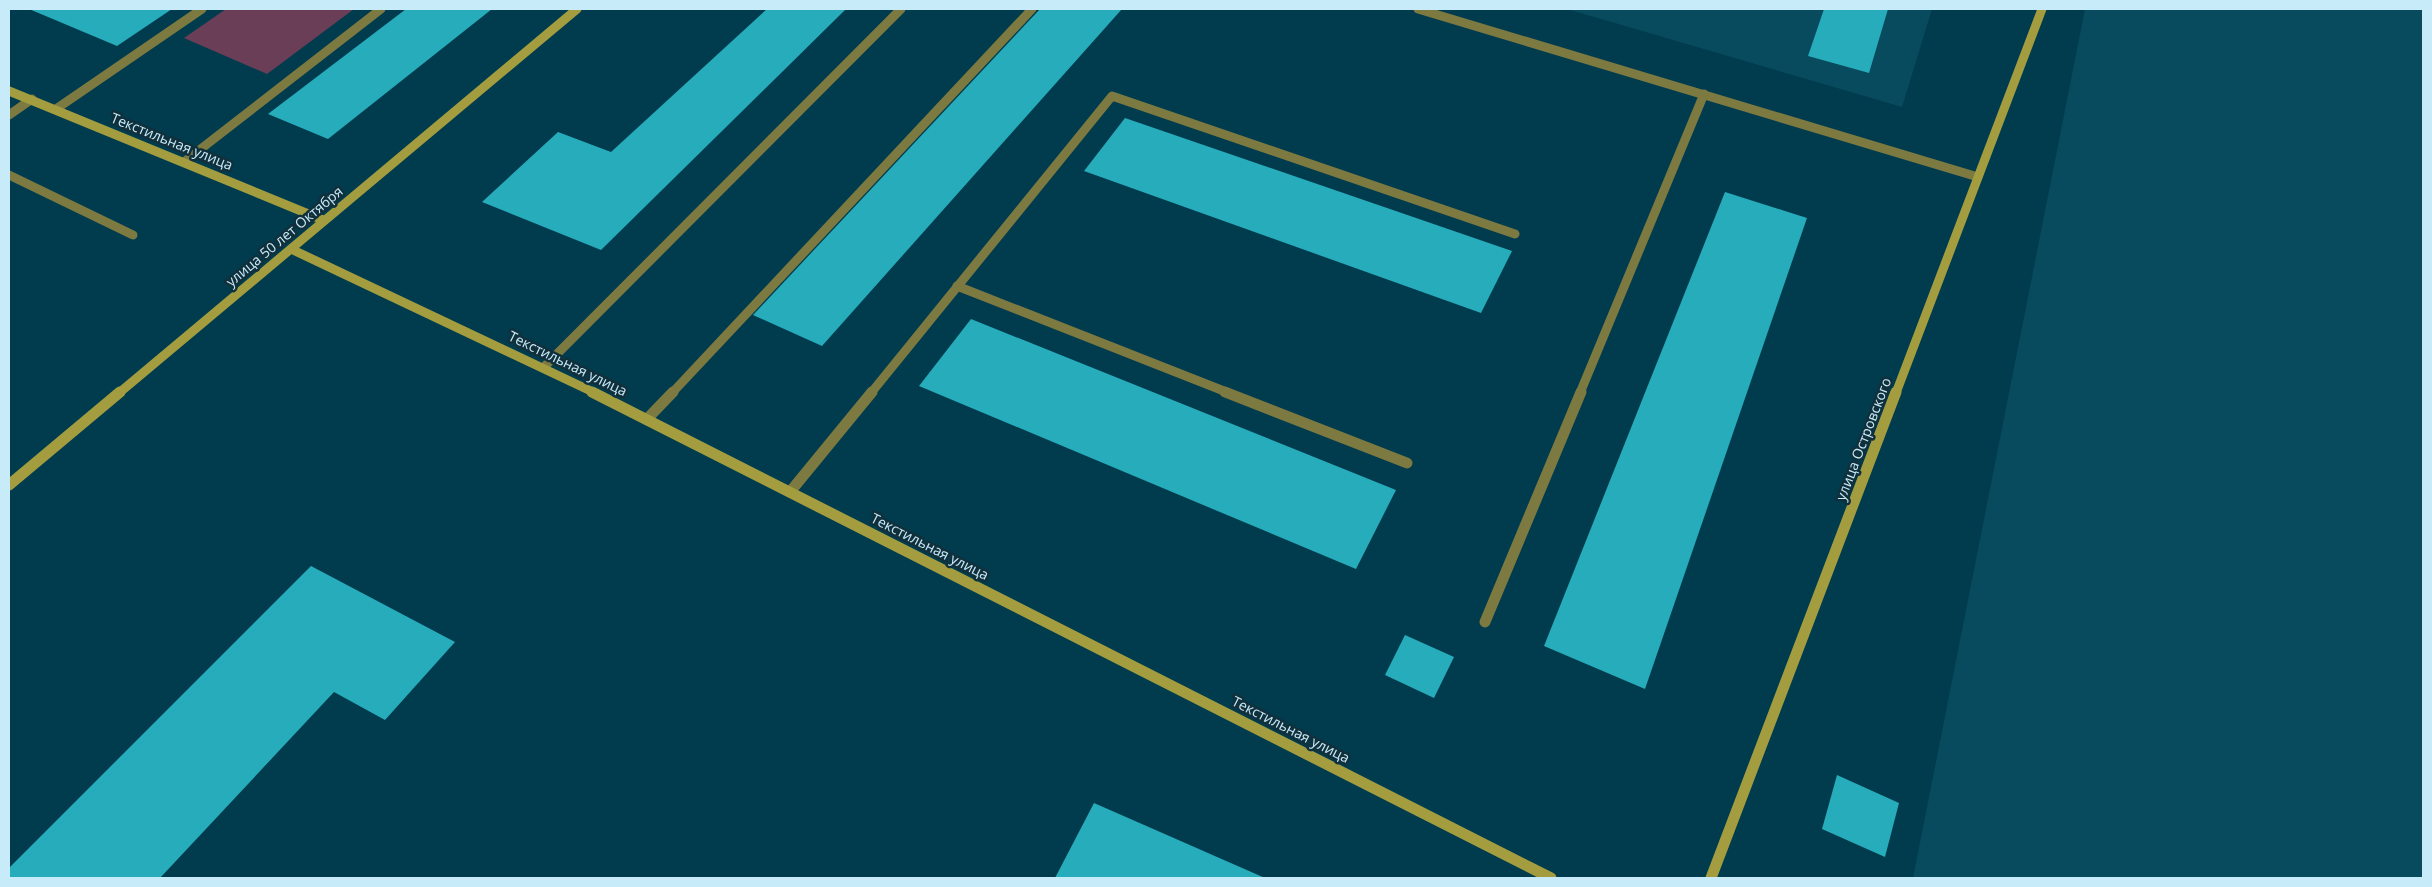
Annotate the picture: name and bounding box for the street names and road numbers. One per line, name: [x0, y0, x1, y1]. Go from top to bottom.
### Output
street label: Текстильная улица: [108, 108, 236, 174]
street label: улица 50 лет Октября: [222, 181, 346, 291]
street label: Текстильная улица: [506, 326, 630, 400]
street label: улица Островского: [1831, 375, 1895, 503]
street label: Текстильная улица: [868, 508, 992, 584]
street label: Текстильная улица: [1229, 691, 1353, 767]

